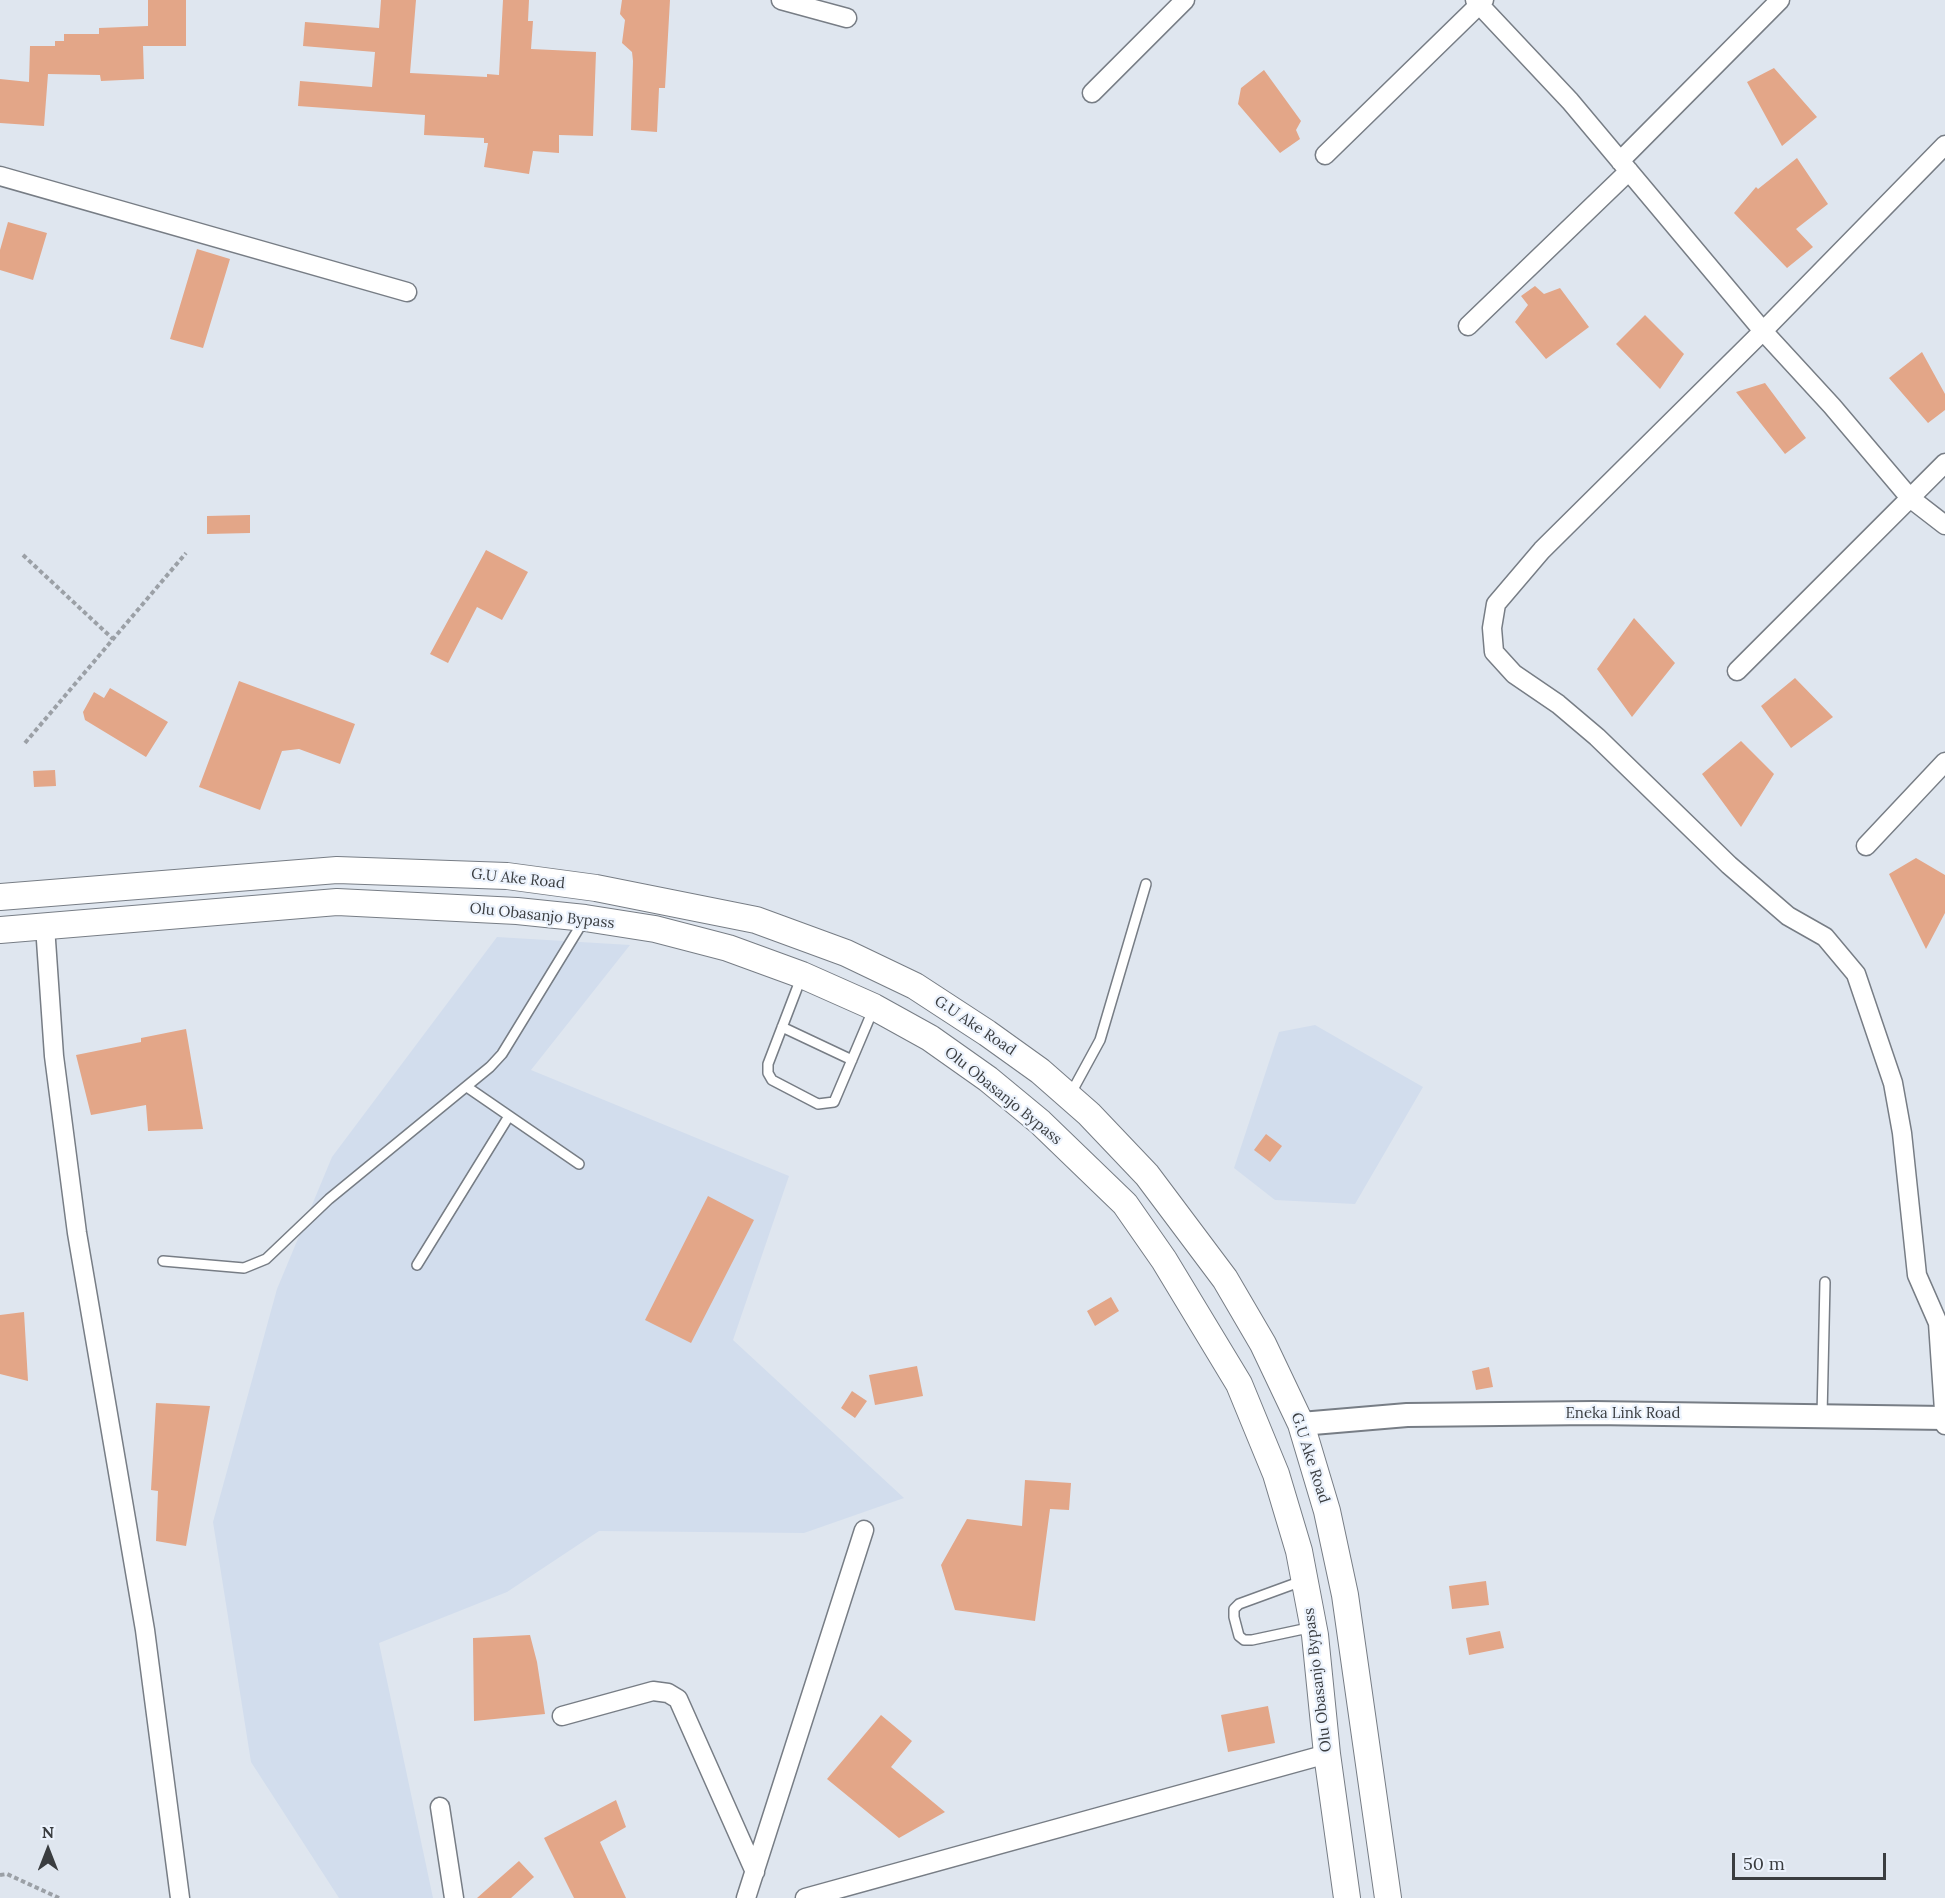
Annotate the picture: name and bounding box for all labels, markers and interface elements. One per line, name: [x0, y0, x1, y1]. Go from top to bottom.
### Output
street label: G.U Ake Road: [470, 865, 566, 893]
street label: Olu Obasanjo Bypass: [469, 899, 615, 933]
street label: G.U Ake Road: [931, 992, 1019, 1060]
street label: Olu Obasanjo Bypass: [941, 1043, 1065, 1149]
street label: Eneka Link Road: [1565, 1405, 1681, 1423]
street label: G.U Ake Road: [1287, 1411, 1333, 1505]
street label: Olu Obasanjo Bypass: [1300, 1607, 1336, 1753]
north arrow: [18, 1820, 78, 1880]
text: N: [42, 1822, 54, 1842]
scale bar: [1735, 1841, 1890, 1879]
text: 50 m: [1743, 1852, 1785, 1875]

